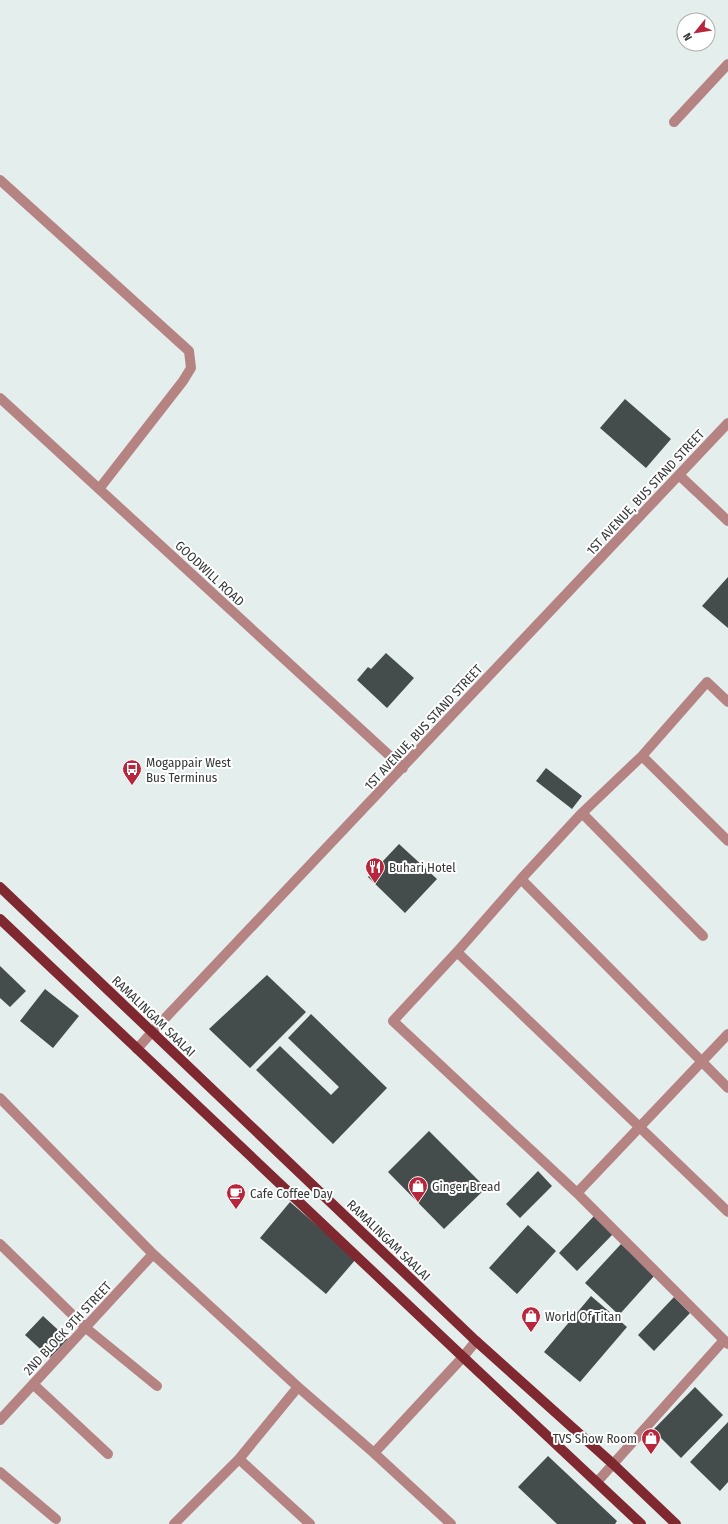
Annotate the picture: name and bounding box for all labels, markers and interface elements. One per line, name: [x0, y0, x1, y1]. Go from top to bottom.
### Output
north arrow: [676, 12, 716, 52]
text: N: [680, 31, 695, 43]
street label: 1ST AVENUE, BUS STAND STREET: [583, 427, 707, 558]
street label: GOODWILL ROAD: [172, 538, 247, 609]
street label: 1ST AVENUE, BUS STAND STREET: [361, 662, 485, 793]
place label: Mogappair West Bus Terminus: [146, 755, 232, 785]
bus stop icon: Mogappair West Bus Terminus: [121, 758, 143, 786]
restaurant icon: Buhari Hotel: [364, 856, 386, 884]
place label: Buhari Hotel: [389, 860, 456, 875]
street label: RAMALINGAM SAALAI: [109, 973, 198, 1060]
shop icon: Ginger Bread: [407, 1175, 429, 1203]
place label: Ginger Bread: [432, 1179, 500, 1194]
cafe icon: Cafe Coffee Day: [225, 1182, 247, 1210]
place label: Cafe Coffee Day: [250, 1186, 333, 1201]
street label: RAMALINGAM SAALAI: [344, 1197, 433, 1284]
street label: 2ND BLOCK 9TH STREET: [20, 1279, 114, 1378]
shop icon: World Of Titan: [520, 1305, 542, 1333]
place label: World Of Titan: [545, 1309, 621, 1324]
shop icon: TVS Show Room: [640, 1427, 662, 1455]
place label: TVS Show Room: [553, 1431, 637, 1446]

